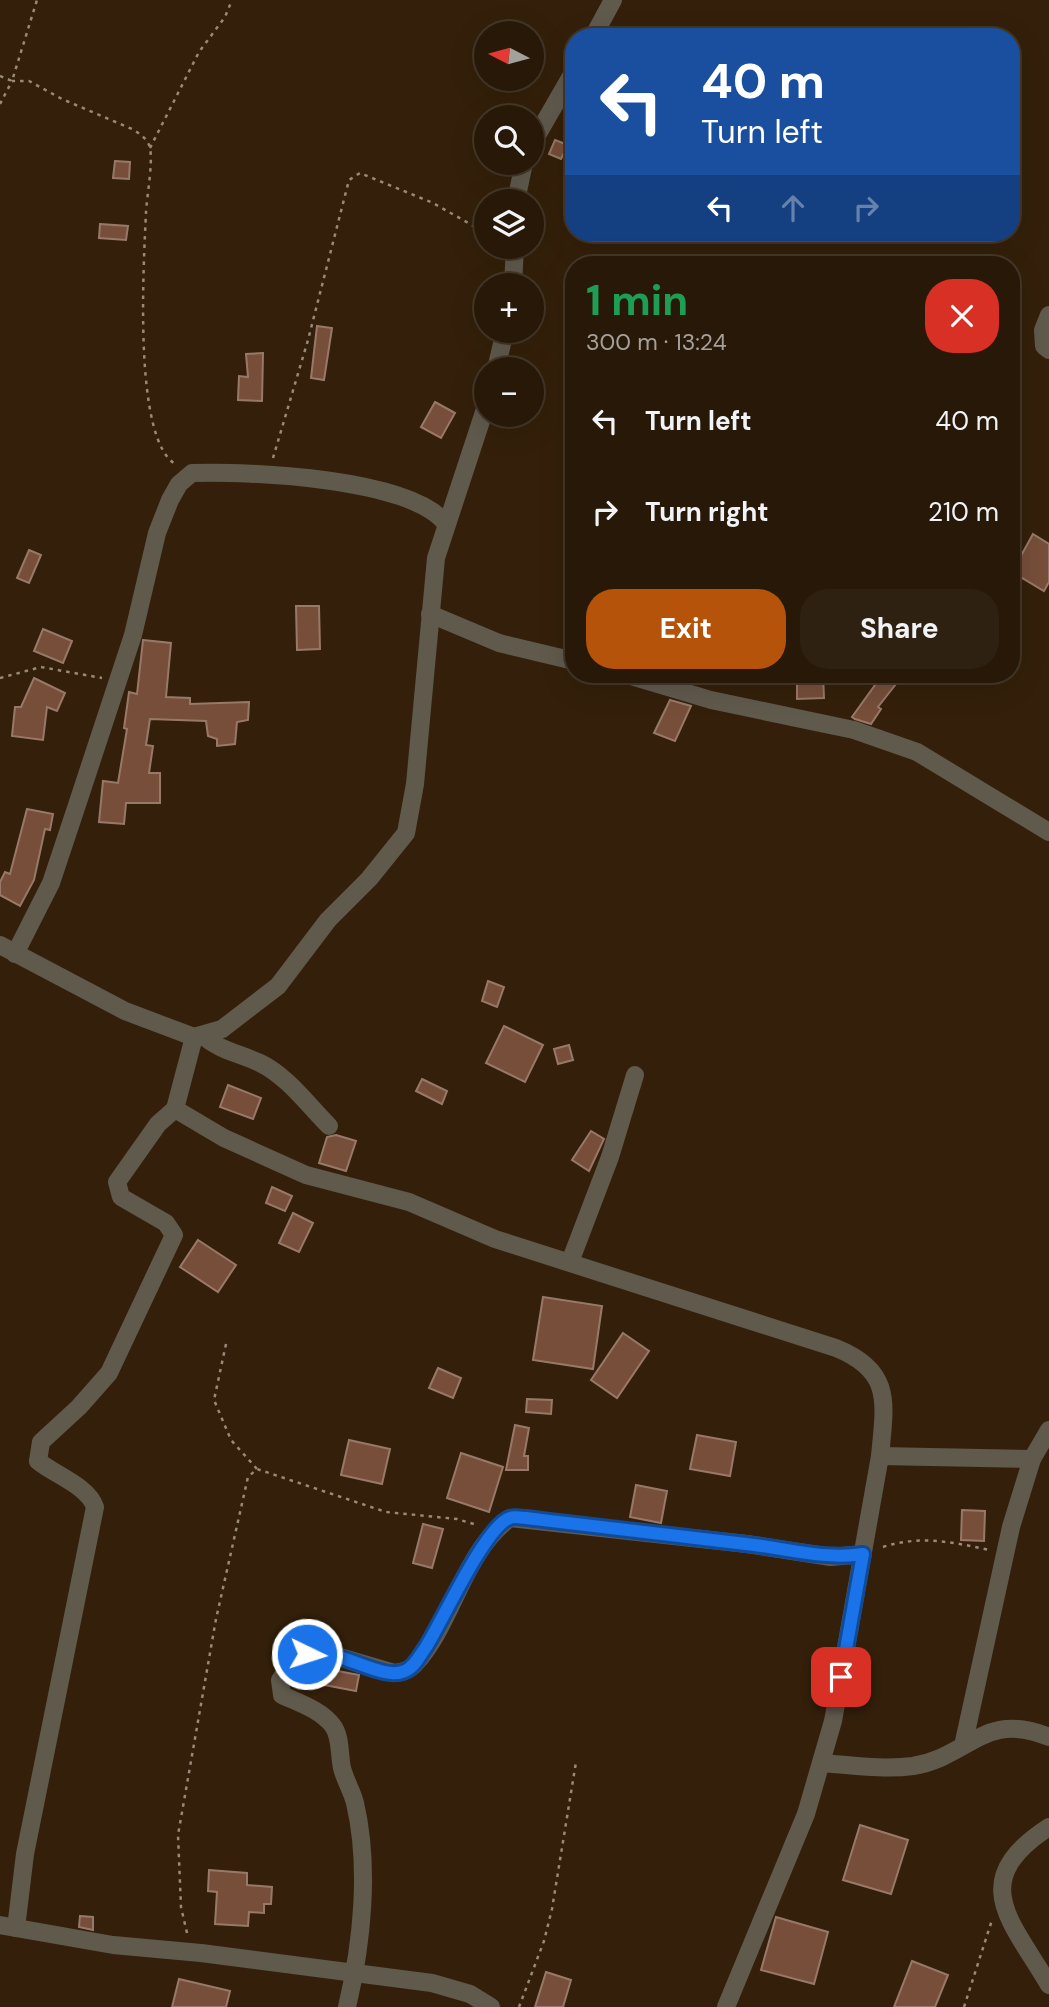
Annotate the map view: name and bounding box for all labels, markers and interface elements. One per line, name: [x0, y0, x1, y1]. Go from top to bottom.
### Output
north arrow: [474, 21, 544, 91]
map controls: [474, 21, 544, 427]
text: 40 m: [701, 49, 825, 113]
icon: left: [586, 56, 677, 147]
button: search: [474, 105, 544, 175]
text: Turn left: [701, 111, 823, 153]
button: layers: [474, 189, 544, 259]
icon: left: [701, 189, 739, 227]
icon: ahead: [774, 189, 812, 227]
icon: right: [847, 189, 885, 227]
button: +: [474, 273, 544, 343]
text: 1 min: [586, 273, 688, 328]
button: close: [925, 279, 999, 353]
text: 300 m · 13:24: [586, 327, 727, 357]
button: −: [474, 357, 544, 427]
icon: left: [586, 402, 624, 440]
text: Turn left: [645, 404, 752, 438]
text: 40 m: [935, 404, 999, 438]
icon: right: [586, 493, 624, 531]
text: Turn right: [645, 495, 769, 529]
text: 210 m: [928, 495, 999, 529]
button: Exit: [586, 589, 786, 669]
button: Share: [800, 589, 999, 669]
position arrow: [270, 1617, 344, 1691]
pin: [811, 1647, 871, 1707]
icon: arrive: [822, 1658, 860, 1696]

